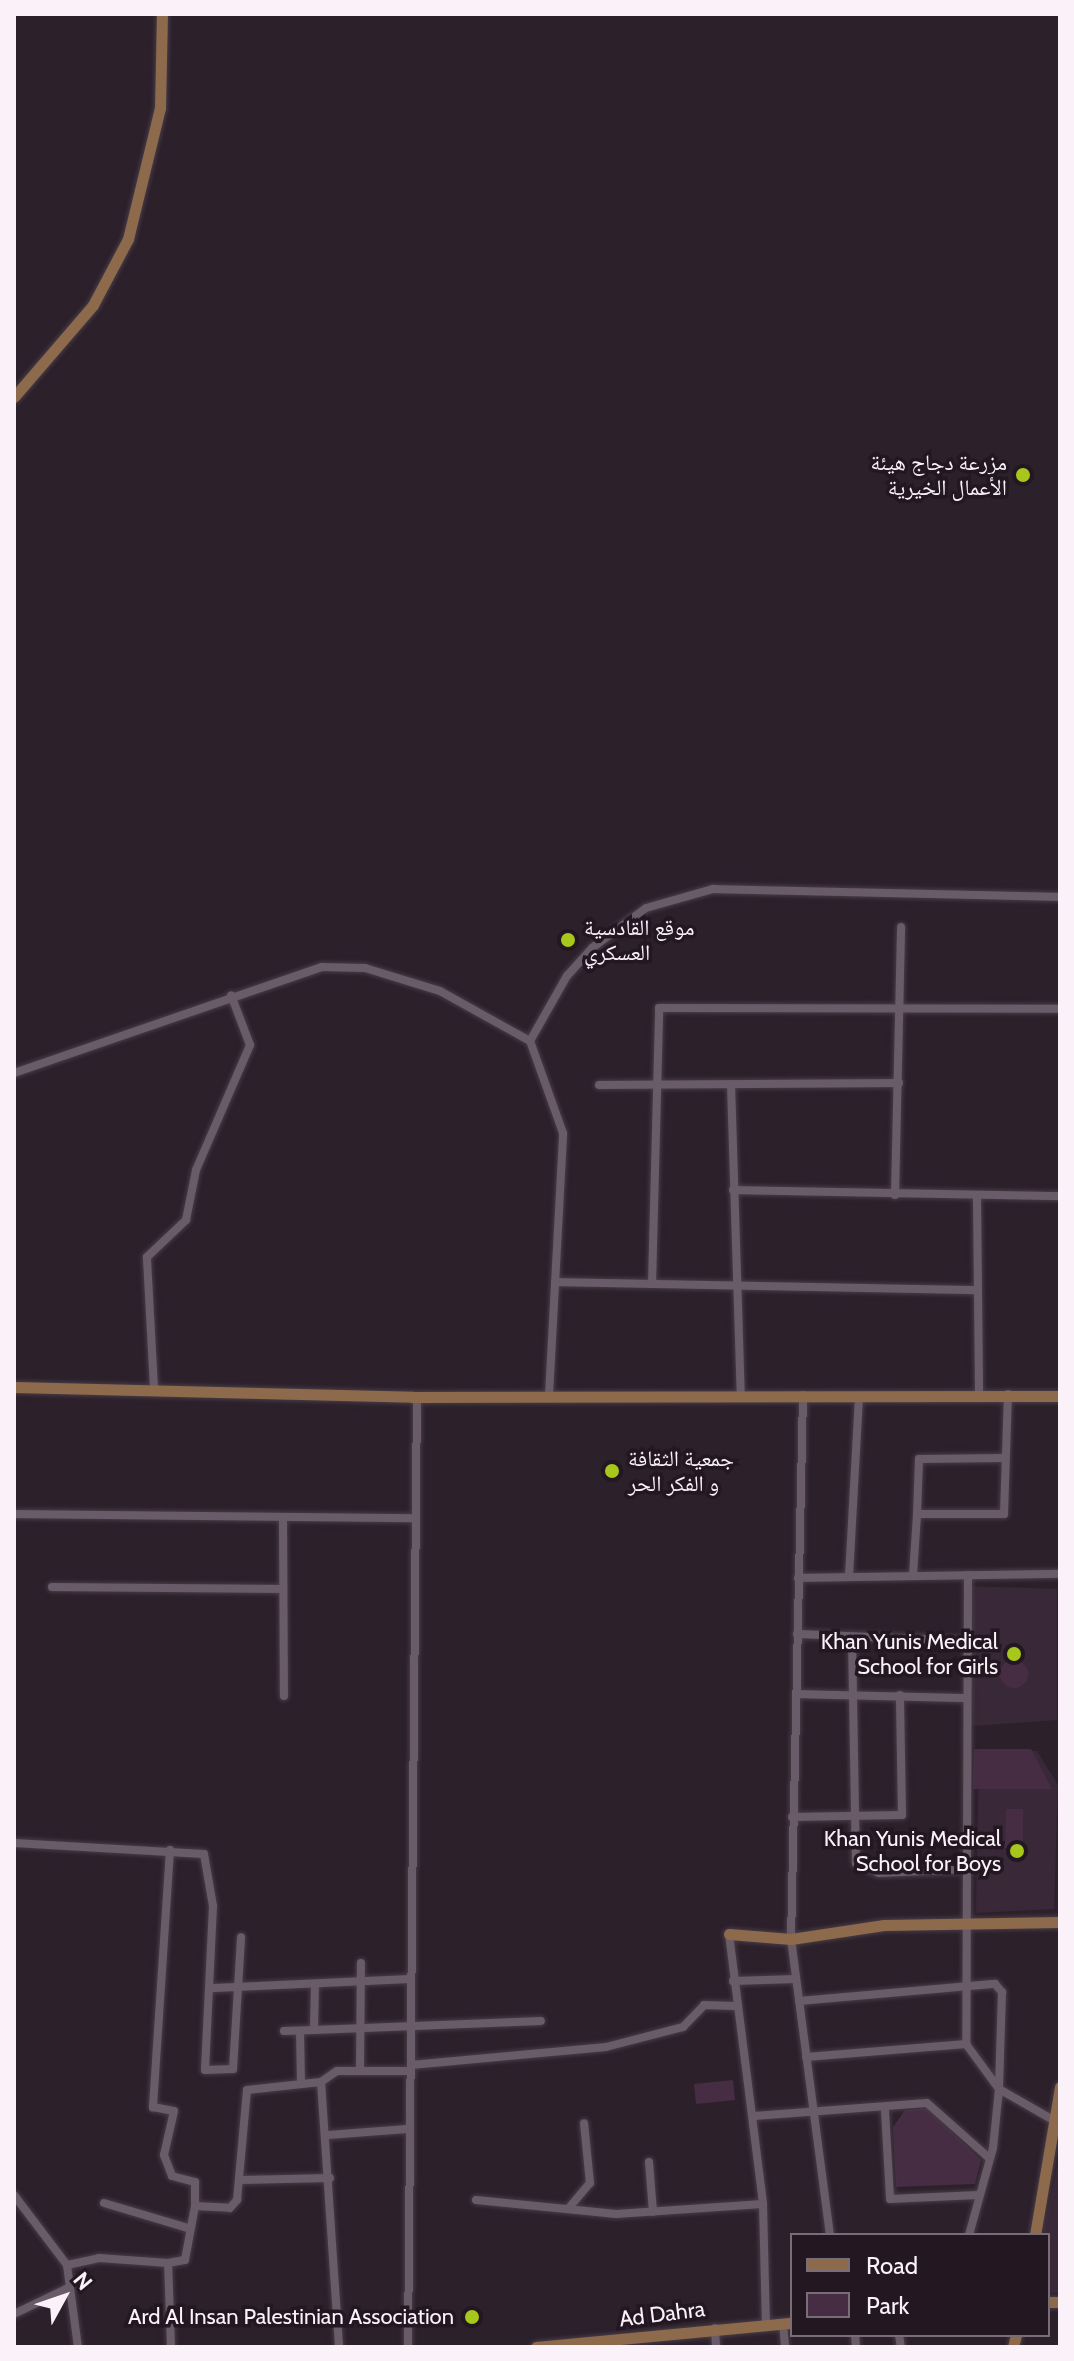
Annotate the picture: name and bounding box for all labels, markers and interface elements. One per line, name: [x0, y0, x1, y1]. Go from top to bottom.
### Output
place label: مزرعة دجاج هيئة الأعمال الخيرية: [871, 449, 1007, 500]
marker: مزرعة دجاج هيئة الأعمال الخيرية: [1014, 466, 1032, 484]
place label: موقع القادسية العسكري: [584, 914, 694, 966]
marker: موقع القادسية العسكري: [559, 931, 577, 949]
place label: جمعية الثقافة و الفكر الحر: [628, 1445, 734, 1496]
marker: جمعية الثقافة و الفكر الحر: [603, 1462, 621, 1480]
place label: Khan Yunis Medical School for Girls: [821, 1628, 998, 1680]
marker: Khan Yunis Medical School for Girls: [1005, 1645, 1023, 1663]
place label: Khan Yunis Medical School for Boys: [824, 1825, 1001, 1876]
marker: Khan Yunis Medical School for Boys: [1008, 1842, 1026, 1860]
legend: [790, 2233, 1050, 2337]
text: Road: [866, 2251, 918, 2280]
north arrow: [24, 2257, 104, 2337]
text: N: [67, 2267, 98, 2296]
text: Park: [866, 2291, 909, 2320]
street label: Ad Dahra: [618, 2296, 706, 2332]
place label: Ard Al Insan Palestinian Association: [128, 2304, 454, 2330]
marker: Ard Al Insan Palestinian Association: [461, 2306, 483, 2328]

